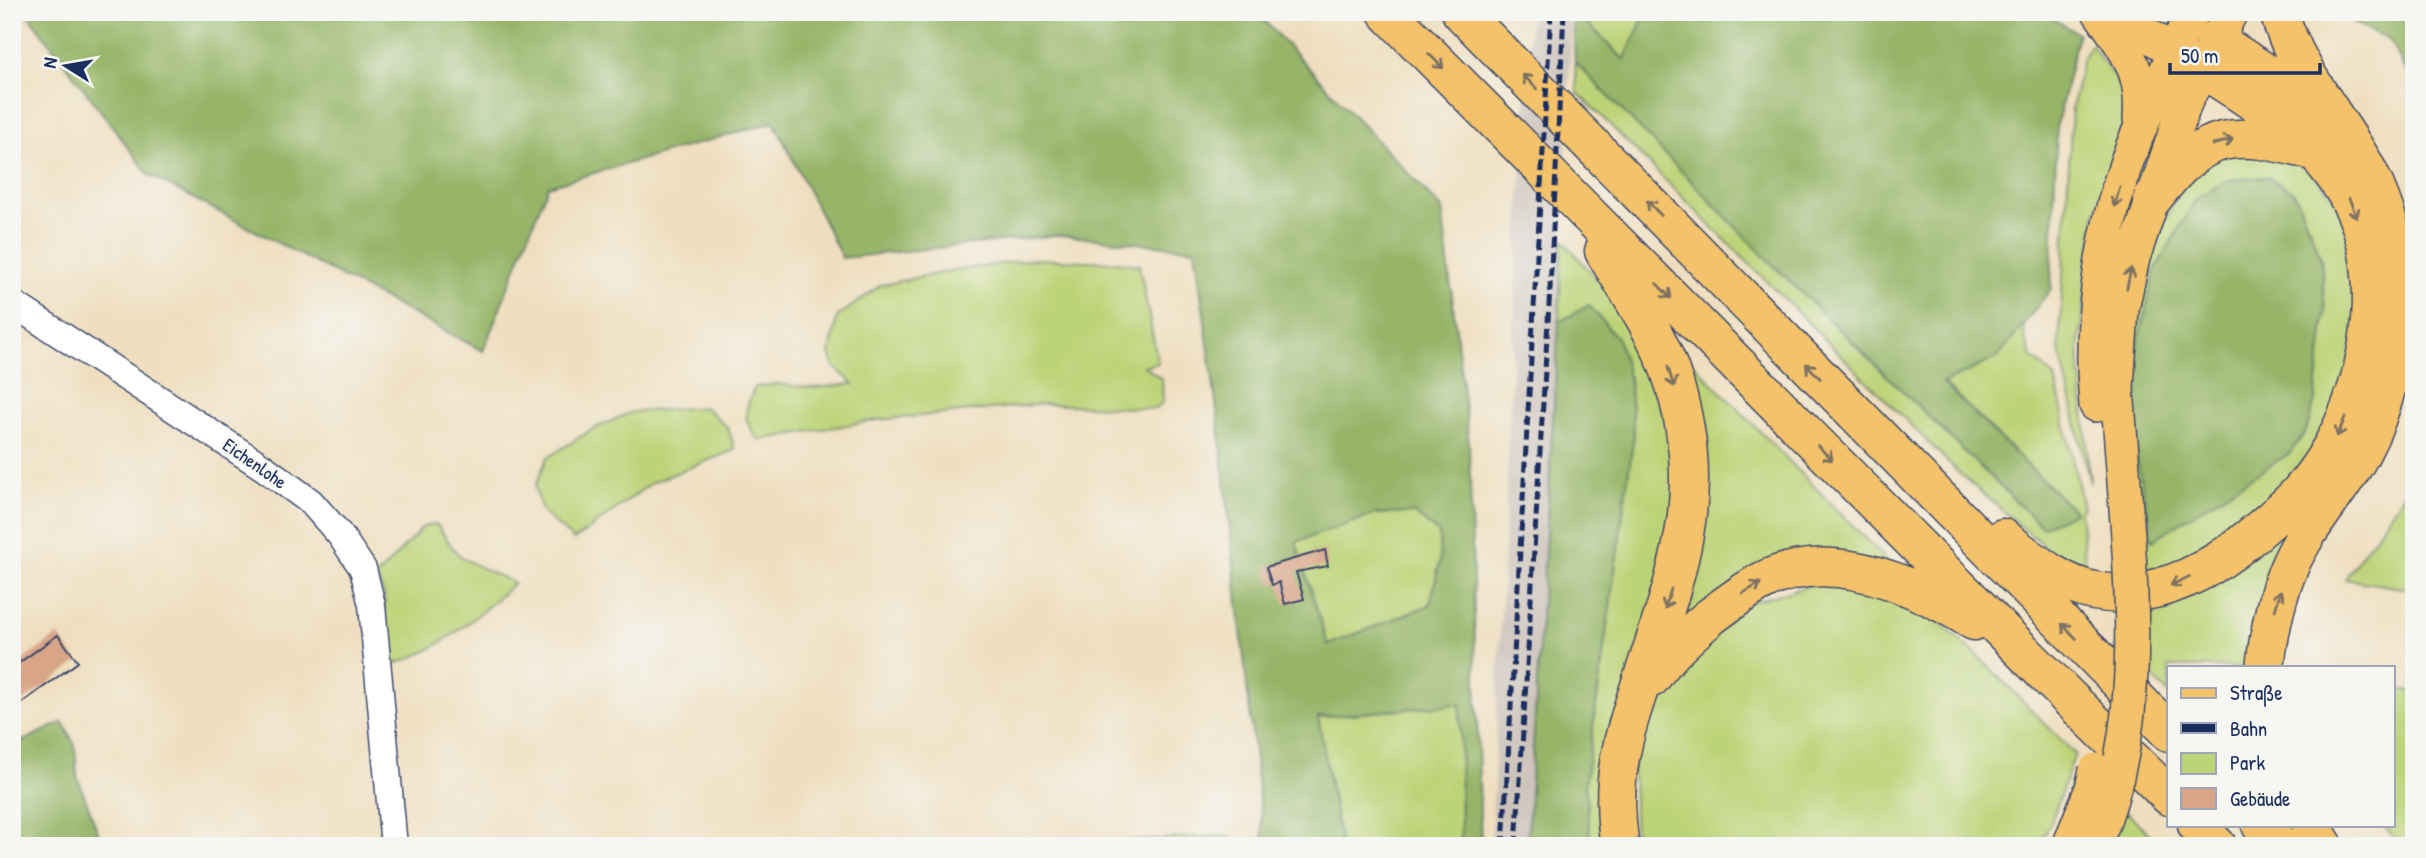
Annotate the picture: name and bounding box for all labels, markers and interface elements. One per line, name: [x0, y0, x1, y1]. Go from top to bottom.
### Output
north arrow: [32, 32, 102, 102]
scale bar: [2170, 32, 2321, 76]
text: 50 m: [2181, 41, 2218, 70]
one-way arrow: [1427, 52, 1444, 69]
text: N: [36, 55, 63, 70]
one-way arrow: [1522, 74, 1539, 91]
one-way arrow: [2212, 134, 2234, 147]
one-way arrow: [2109, 186, 2122, 208]
one-way arrow: [2348, 196, 2361, 218]
one-way arrow: [1645, 200, 1662, 217]
one-way arrow: [2123, 267, 2136, 290]
one-way arrow: [1656, 282, 1673, 299]
one-way arrow: [1804, 363, 1821, 380]
one-way arrow: [1666, 365, 1678, 387]
one-way arrow: [2334, 416, 2347, 437]
street label: Eichenlohe: [218, 432, 292, 495]
one-way arrow: [1816, 444, 1833, 461]
one-way arrow: [2170, 575, 2191, 588]
one-way arrow: [1741, 581, 1761, 595]
one-way arrow: [1661, 588, 1673, 610]
one-way arrow: [2273, 590, 2286, 612]
one-way arrow: [2061, 623, 2078, 640]
legend: [2167, 666, 2394, 826]
text: Straße: [2230, 678, 2283, 707]
text: Bahn: [2230, 714, 2267, 743]
text: Park: [2230, 748, 2265, 777]
text: Gebäude: [2230, 784, 2290, 813]

